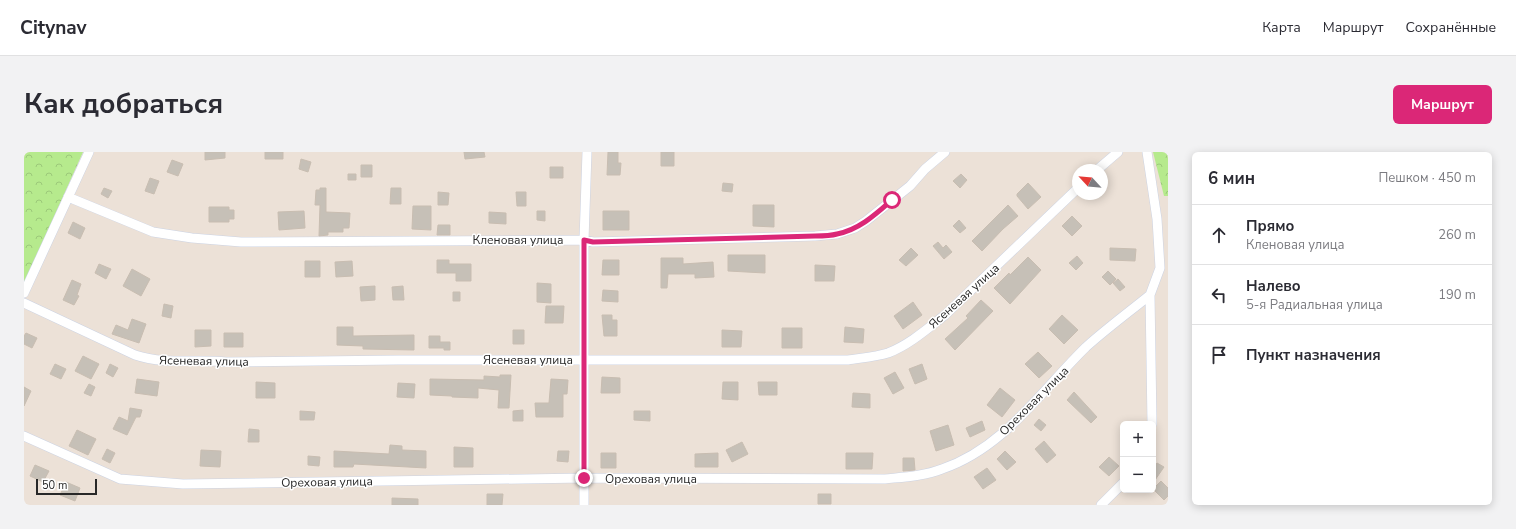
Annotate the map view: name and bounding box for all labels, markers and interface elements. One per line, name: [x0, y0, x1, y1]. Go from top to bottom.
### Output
text: Citynav: [20, 15, 87, 41]
text: Карта: [1262, 18, 1301, 37]
text: Маршрут: [1323, 18, 1384, 37]
text: Сохранённые: [1406, 18, 1496, 37]
text: Как добраться: [24, 85, 223, 123]
button: Маршрут: [1393, 85, 1492, 124]
north arrow: [1072, 164, 1108, 200]
text: 6 мин: [1208, 167, 1255, 190]
text: Пешком · 450 m: [1378, 169, 1476, 187]
route start: [883, 191, 901, 209]
text: Прямо: [1246, 216, 1294, 236]
icon: ahead: [1208, 224, 1230, 246]
text: 260 m: [1438, 226, 1476, 244]
street label: Кленовая улица: [473, 232, 563, 248]
text: Кленовая улица: [1246, 236, 1345, 254]
street label: Ясеневая улица: [925, 260, 1003, 332]
text: Налево: [1246, 276, 1301, 296]
icon: left: [1208, 284, 1230, 306]
text: 190 m: [1438, 286, 1476, 304]
text: 5-я Радиальная улица: [1246, 296, 1383, 314]
icon: arrive: [1208, 344, 1230, 366]
text: Пункт назначения: [1246, 345, 1381, 365]
street label: Ясеневая улица: [159, 352, 249, 370]
street label: Ясеневая улица: [483, 352, 573, 368]
street label: Ореховая улица: [996, 363, 1072, 439]
map controls: [1120, 421, 1156, 493]
button: +: [1120, 421, 1156, 457]
button: −: [1120, 457, 1156, 493]
route end: [575, 469, 593, 487]
street label: Ореховая улица: [605, 471, 697, 487]
street label: Ореховая улица: [281, 473, 373, 491]
scale bar: [36, 477, 97, 496]
text: 50 m: [42, 478, 67, 493]

